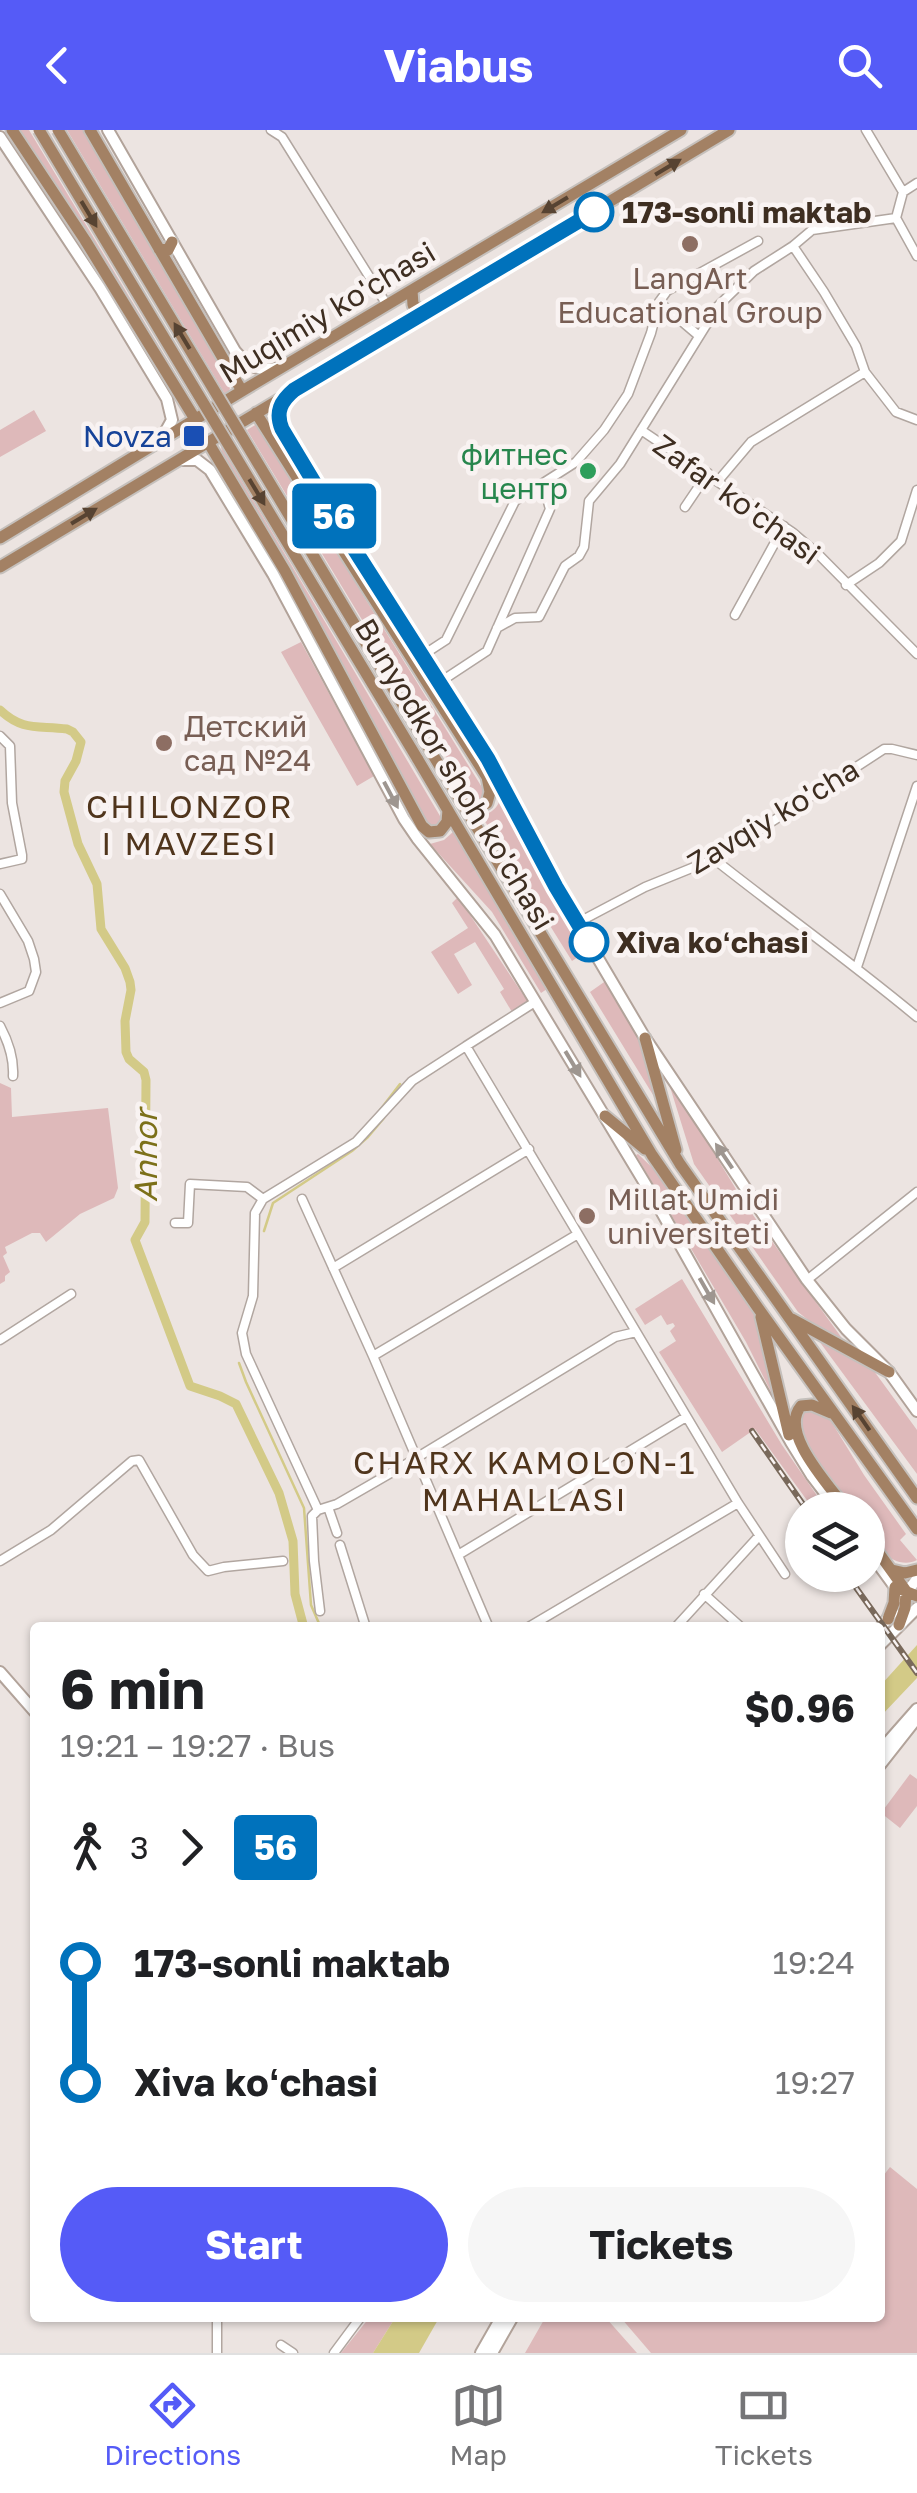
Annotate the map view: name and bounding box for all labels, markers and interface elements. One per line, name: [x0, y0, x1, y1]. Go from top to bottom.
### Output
icon: back: [30, 38, 85, 93]
text: Viabus: [383, 38, 534, 92]
icon: search: [832, 38, 887, 93]
one-way arrow: [654, 159, 682, 176]
marker: 173-sonli maktab: [575, 193, 613, 231]
place label: 173-sonli maktab: [622, 194, 872, 230]
one-way arrow: [541, 196, 569, 213]
one-way arrow: [80, 200, 97, 228]
street label: Muqimiy ko'chasi: [213, 233, 441, 391]
marker: LangArt Educational Group: [679, 233, 701, 255]
place label: LangArt Educational Group: [557, 260, 823, 330]
one-way arrow: [174, 322, 191, 350]
place label: Novza: [83, 418, 172, 454]
marker: Novza: [181, 423, 207, 449]
street label: Zafar ko'chasi: [647, 426, 827, 572]
place label: фитнес центр: [461, 436, 568, 506]
marker: фитнес центр: [577, 460, 599, 482]
one-way arrow: [248, 478, 265, 506]
line badge: 56: [289, 484, 379, 548]
text: 56: [312, 495, 356, 537]
one-way arrow: [70, 508, 98, 525]
street label: Bunyodkor shoh ko'chasi: [348, 612, 562, 936]
place label: Детский сад №24: [184, 708, 312, 778]
marker: Детский сад №24: [153, 732, 175, 754]
street label: Zavqiy ko'cha: [681, 751, 865, 881]
one-way arrow: [382, 781, 399, 810]
district label: CHILONZOR I MAVZESI: [86, 787, 294, 862]
marker: Xiva koʻchasi: [570, 923, 608, 961]
place label: Xiva koʻchasi: [616, 924, 809, 960]
one-way arrow: [563, 1050, 581, 1078]
water label: Anhor: [126, 1105, 164, 1202]
one-way arrow: [715, 1143, 733, 1170]
place label: Millat Umidi universiteti: [607, 1181, 779, 1251]
marker: Millat Umidi universiteti: [576, 1205, 598, 1227]
one-way arrow: [698, 1277, 715, 1305]
one-way arrow: [852, 1405, 871, 1431]
district label: CHARX KAMOLON-1 MAHALLASI: [353, 1443, 697, 1518]
map controls: [785, 1492, 885, 1592]
button: layers: [785, 1492, 885, 1592]
text: 6 min: [60, 1655, 205, 1721]
text: $0.96: [744, 1685, 855, 1730]
text: 19:21 – 19:27 · Bus: [60, 1726, 335, 1764]
icon: walk: [60, 1820, 115, 1875]
icon: forward: [164, 1820, 219, 1875]
text: 56: [254, 1826, 297, 1868]
text: 3: [130, 1828, 149, 1866]
text: 173-sonli maktab: [134, 1940, 450, 1985]
text: 19:24: [772, 1943, 855, 1981]
text: Xiva koʻchasi: [134, 2059, 378, 2104]
text: 19:27: [775, 2063, 855, 2101]
button: Start: [60, 2187, 448, 2302]
button: Tickets: [468, 2187, 855, 2302]
tab: Directions: [104, 2378, 241, 2471]
tab: Map: [449, 2378, 507, 2471]
tab: Tickets: [715, 2378, 813, 2471]

